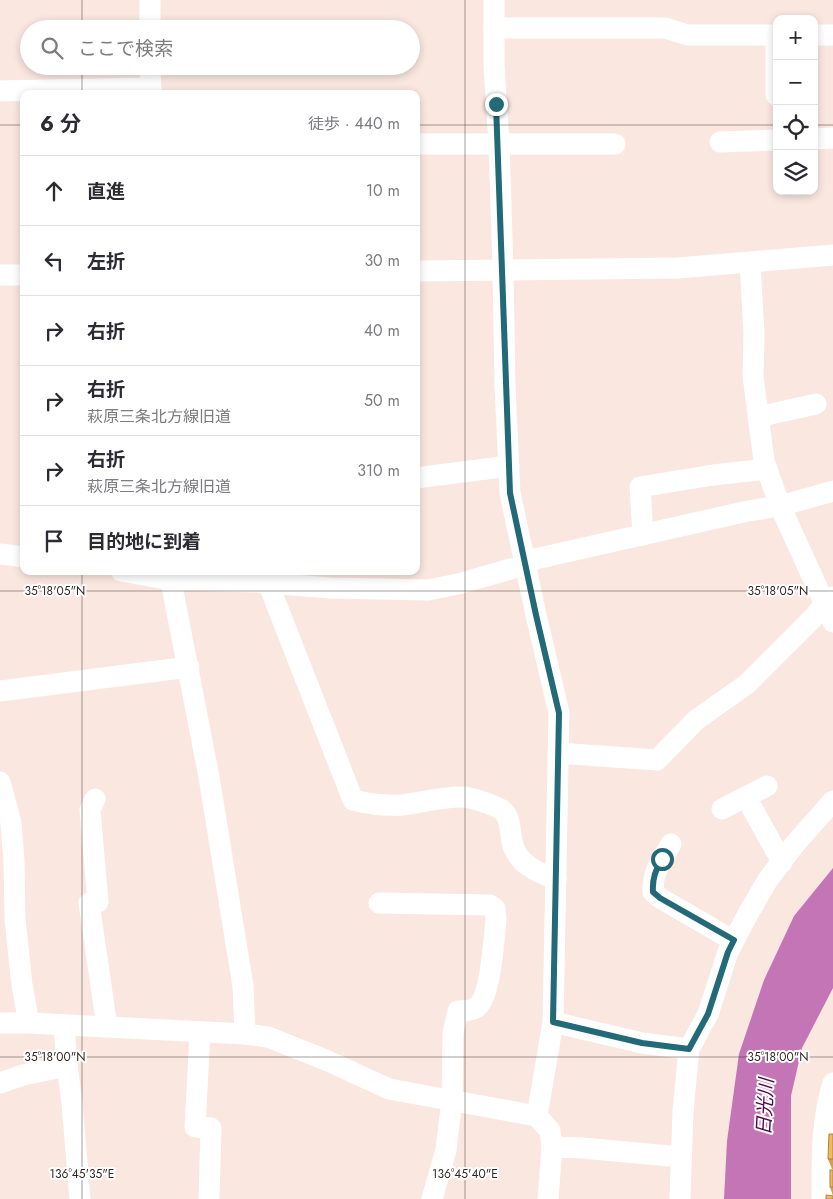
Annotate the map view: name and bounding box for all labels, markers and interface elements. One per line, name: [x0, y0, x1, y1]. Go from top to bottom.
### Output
map controls: [773, 15, 818, 195]
button: +: [773, 15, 818, 60]
search box: [20, 20, 420, 75]
icon: search: [38, 34, 66, 62]
text: ここで検索: [78, 35, 173, 62]
button: −: [773, 60, 818, 105]
route end: [485, 93, 508, 116]
button: locate: [773, 105, 818, 150]
text: 6 分: [40, 109, 81, 139]
text: 徒歩 · 440 m: [308, 112, 400, 135]
button: layers: [773, 150, 818, 195]
icon: ahead: [40, 177, 68, 205]
text: 直進: [87, 178, 125, 205]
text: 10 m: [366, 179, 400, 202]
icon: left: [40, 247, 68, 275]
text: 左折: [87, 248, 125, 275]
text: 30 m: [364, 249, 400, 272]
icon: right: [40, 317, 68, 345]
text: 右折: [87, 318, 125, 345]
text: 40 m: [364, 319, 400, 342]
text: 右折: [87, 376, 125, 403]
icon: right: [40, 387, 68, 415]
text: 50 m: [364, 389, 400, 412]
text: 萩原三条北方線旧道: [87, 405, 231, 428]
text: 右折: [87, 446, 125, 473]
icon: right: [40, 457, 68, 485]
text: 310 m: [357, 459, 400, 482]
text: 萩原三条北方線旧道: [87, 475, 231, 498]
icon: arrive: [40, 527, 68, 555]
text: 目的地に到着: [87, 528, 201, 555]
text: 35°18'05"N: [25, 582, 85, 600]
text: 35°18'05"N: [748, 582, 808, 600]
route start: [651, 848, 674, 871]
text: 35°18'00"N: [24, 1048, 86, 1066]
text: 35°18'00"N: [747, 1048, 809, 1066]
water label: 日光川: [750, 1076, 780, 1136]
text: 136°45'35"E: [50, 1165, 114, 1183]
text: 136°45'40"E: [432, 1165, 498, 1183]

